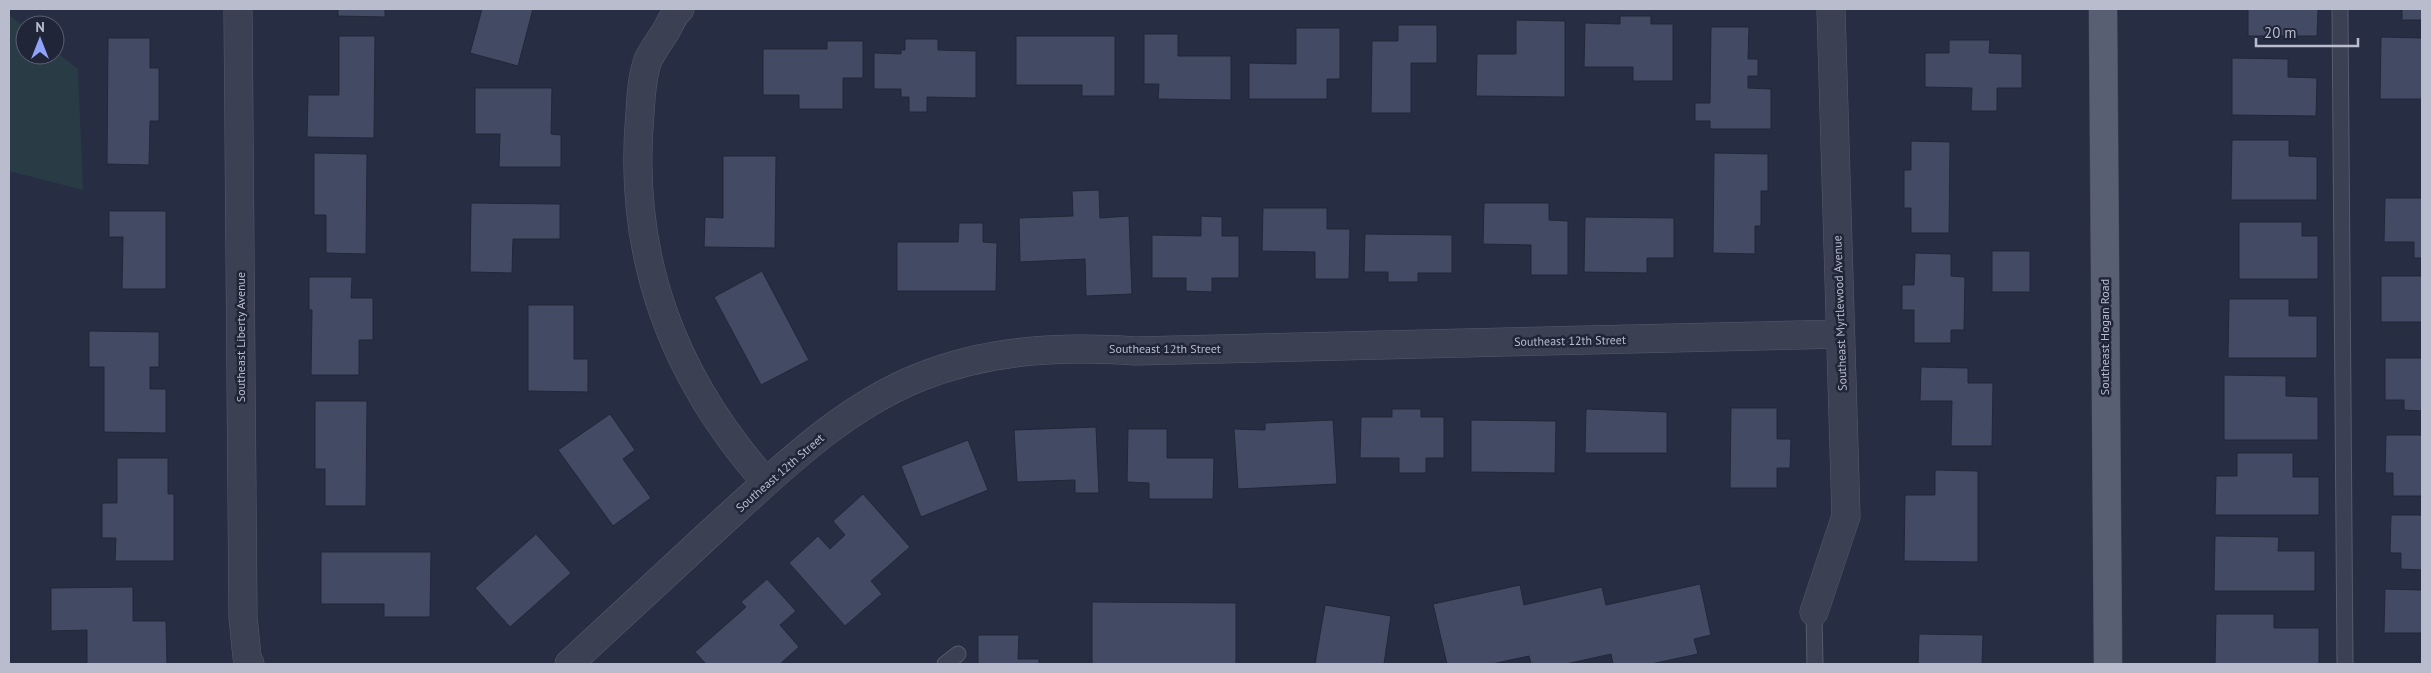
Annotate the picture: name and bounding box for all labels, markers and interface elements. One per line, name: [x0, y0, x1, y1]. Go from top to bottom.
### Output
north arrow: [15, 15, 65, 65]
scale bar: [2256, 15, 2358, 47]
text: N: [35, 18, 45, 36]
text: 20 m: [2264, 23, 2297, 42]
street label: Southeast Myrtlewood Avenue: [1829, 235, 1850, 391]
street label: Southeast Liberty Avenue: [233, 272, 248, 402]
street label: Southeast Hogan Road: [2097, 279, 2112, 395]
street label: Southeast 12th Street: [1514, 332, 1626, 349]
street label: Southeast 12th Street: [1109, 341, 1221, 356]
street label: Southeast 12th Street: [733, 430, 827, 515]

